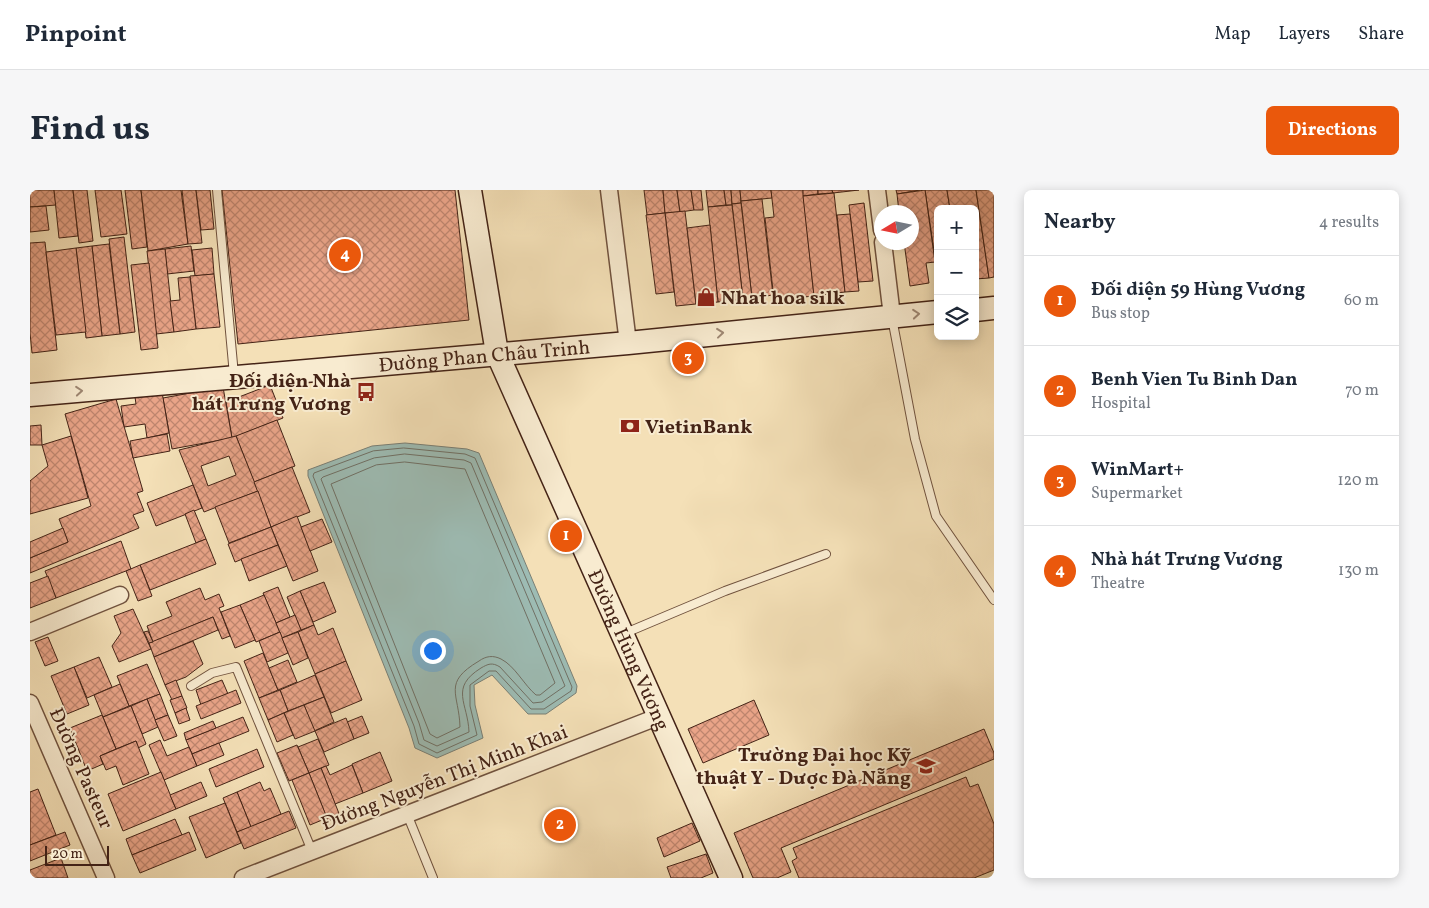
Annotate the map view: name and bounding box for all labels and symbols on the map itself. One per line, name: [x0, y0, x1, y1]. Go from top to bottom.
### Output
north arrow: [874, 205, 919, 250]
pin: 4: [329, 236, 361, 274]
place label: Nhat hoa silk: [721, 285, 845, 313]
shop icon: Nhat hoa silk: [695, 286, 717, 308]
one-way arrow: [912, 308, 920, 319]
one-way arrow: [716, 328, 724, 339]
street label: Đường Phan Châu Trinh: [378, 334, 591, 381]
pin: 3: [672, 339, 704, 377]
place label: Đối diện Nhà hát Trưng Vương: [192, 368, 351, 419]
bus stop icon: Đối diện Nhà hát Trưng Vương: [355, 381, 377, 403]
one-way arrow: [75, 386, 83, 397]
place label: VietinBank: [645, 414, 752, 442]
bank icon: VietinBank: [619, 415, 641, 437]
pin: 1: [550, 517, 582, 555]
street label: Đường Hùng Vương: [579, 566, 676, 735]
your location: [420, 638, 446, 664]
street label: Đường Pasteur: [41, 704, 119, 834]
street label: Đường Nguyễn Thị Minh Khai: [317, 719, 572, 839]
place label: Trường Đại học Kỹ thuật Y - Dược Đà Nẵng: [696, 742, 911, 793]
school or university icon: Trường Đại học Kỹ thuật Y - Dược Đà Nẵng: [915, 755, 937, 777]
pin: 2: [544, 806, 576, 844]
scale bar: [45, 843, 109, 866]

